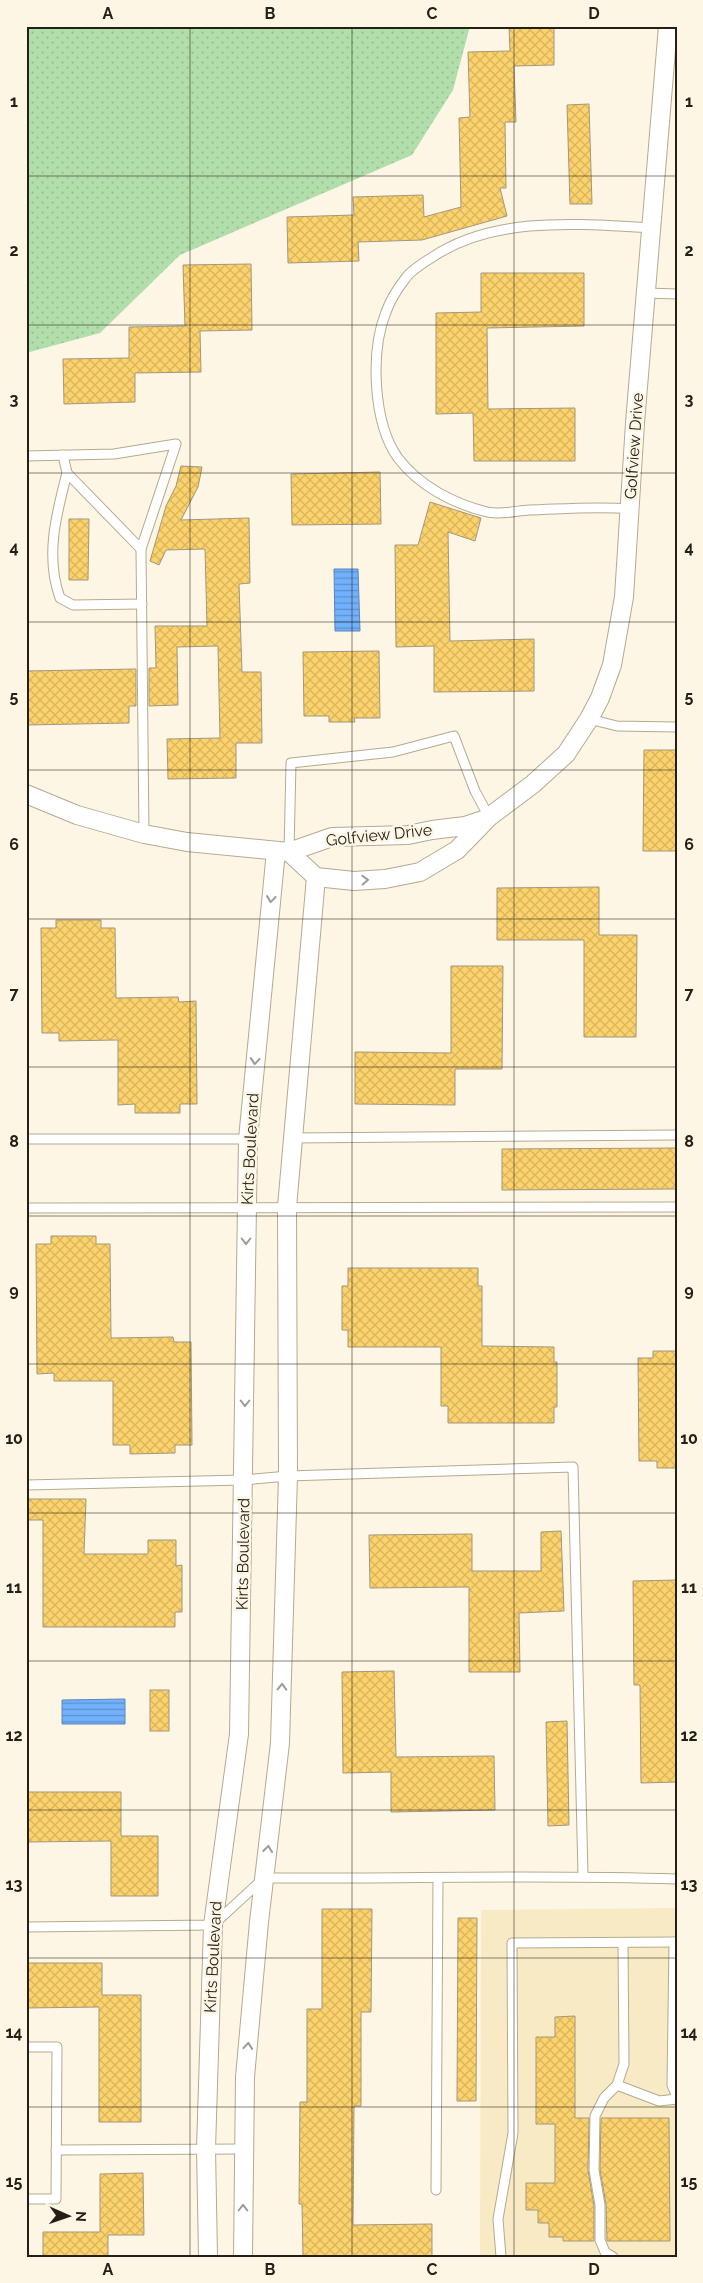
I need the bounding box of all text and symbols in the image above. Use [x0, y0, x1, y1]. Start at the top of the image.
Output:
text: A [103, 4, 114, 23]
text: B [265, 4, 276, 23]
text: C [427, 4, 438, 23]
text: D [588, 4, 600, 23]
text: 1 [10, 92, 18, 111]
text: 1 [685, 92, 693, 111]
text: 2 [9, 241, 19, 260]
text: 2 [684, 241, 694, 260]
text: 3 [10, 390, 19, 409]
text: 3 [685, 390, 694, 409]
street label: Golfview Drive [621, 392, 647, 500]
text: 4 [9, 538, 19, 557]
text: 4 [684, 538, 694, 557]
text: 5 [10, 687, 19, 706]
text: 5 [685, 687, 694, 706]
street label: Golfview Drive [325, 820, 433, 850]
text: 6 [9, 835, 19, 854]
text: 6 [684, 835, 694, 854]
one-way arrow [362, 875, 369, 885]
one-way arrow [266, 896, 277, 904]
text: 7 [10, 984, 19, 1003]
text: 7 [685, 984, 694, 1003]
one-way arrow [250, 1057, 261, 1065]
street label: Kirts Boulevard [238, 1092, 262, 1205]
text: 8 [9, 1132, 19, 1151]
text: 8 [684, 1132, 694, 1151]
one-way arrow [241, 1237, 251, 1245]
text: 9 [9, 1281, 19, 1300]
text: 9 [684, 1281, 694, 1300]
one-way arrow [240, 1400, 250, 1407]
text: 10 [5, 1429, 23, 1448]
text: 10 [680, 1429, 698, 1448]
street label: Kirts Boulevard [233, 1498, 253, 1610]
text: 11 [6, 1578, 22, 1597]
text: 11 [681, 1578, 697, 1597]
one-way arrow [277, 1683, 287, 1691]
text: 12 [6, 1726, 22, 1745]
text: 12 [681, 1726, 697, 1745]
one-way arrow [262, 1845, 273, 1853]
text: 13 [6, 1875, 22, 1894]
text: 13 [681, 1875, 697, 1894]
street label: Kirts Boulevard [201, 1900, 225, 2013]
text: 14 [5, 2023, 23, 2042]
text: 14 [680, 2023, 698, 2042]
one-way arrow [242, 2041, 253, 2049]
text: 15 [6, 2172, 23, 2191]
text: 15 [681, 2172, 698, 2191]
north arrow [42, 2190, 92, 2240]
one-way arrow [238, 2204, 248, 2212]
text: N [73, 2211, 89, 2222]
text: A [103, 2260, 114, 2279]
text: B [265, 2260, 276, 2279]
text: C [427, 2260, 438, 2279]
text: D [588, 2260, 600, 2279]

